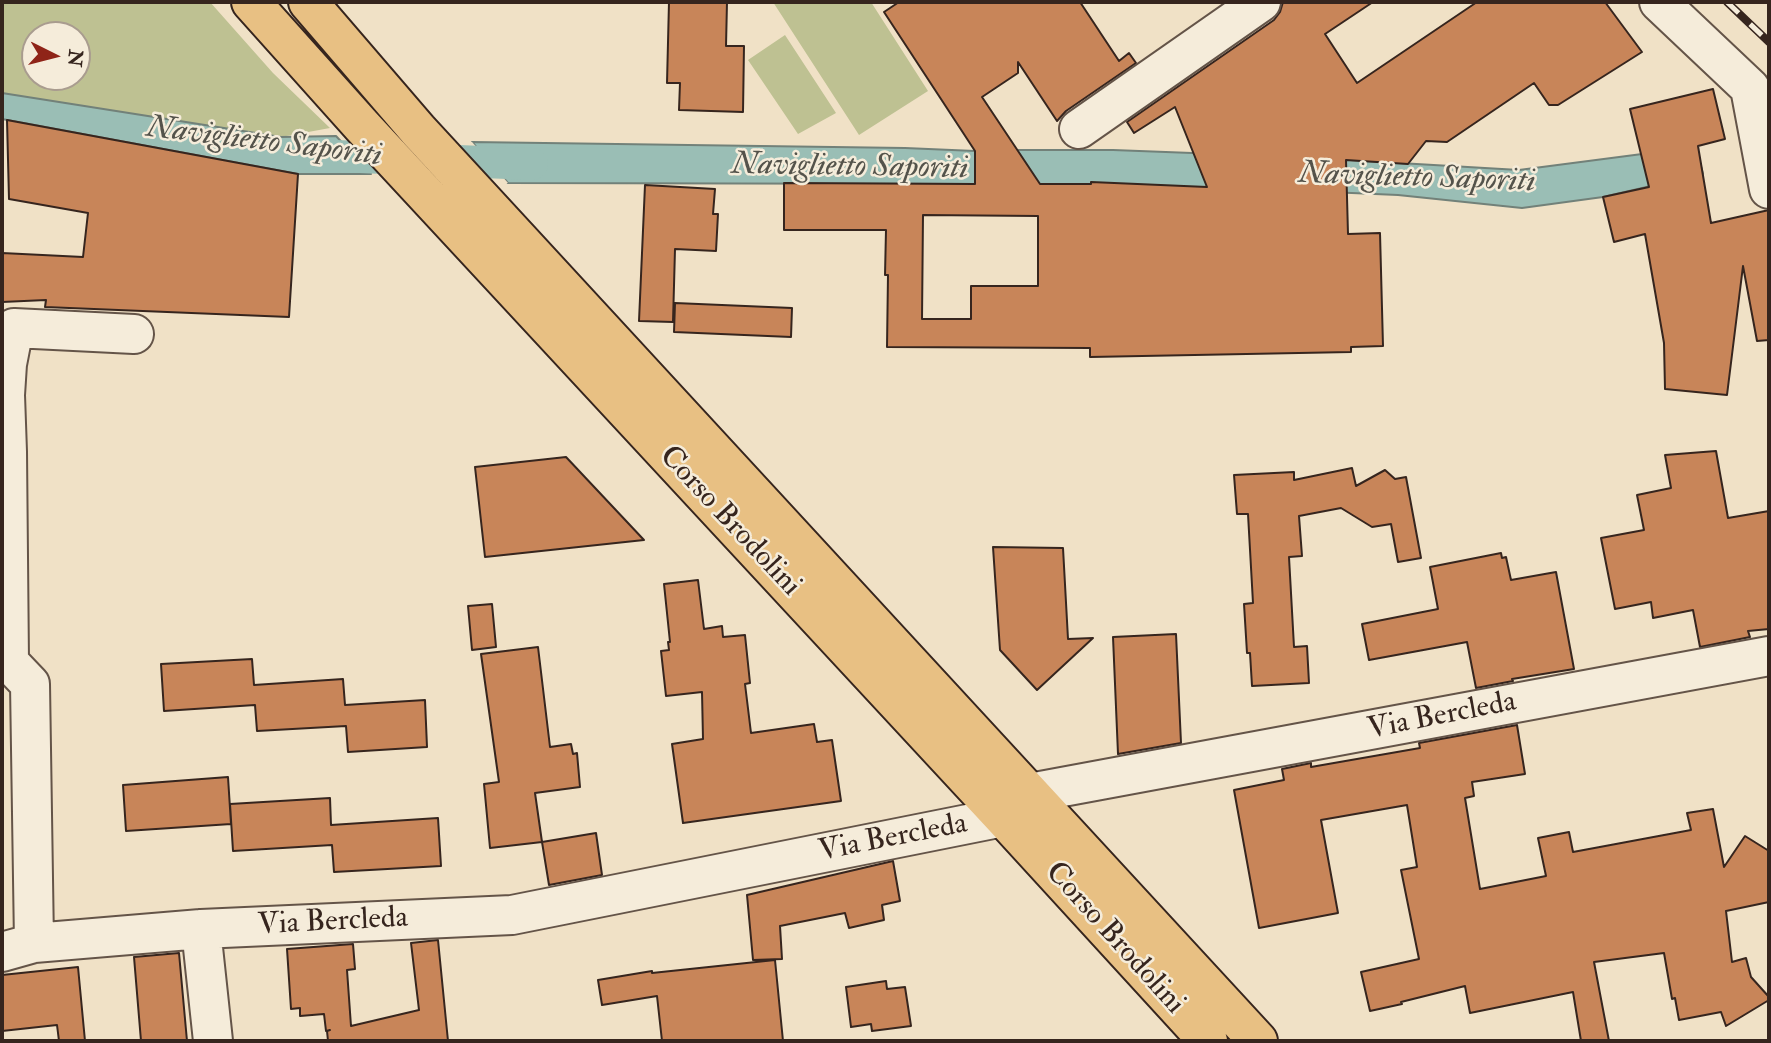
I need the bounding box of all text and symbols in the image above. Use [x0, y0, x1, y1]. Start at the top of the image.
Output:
north arrow [21, 21, 91, 91]
text: N [62, 48, 88, 68]
water label: Naviglietto Saporiti [144, 110, 384, 176]
water label: Naviglietto Saporiti [731, 147, 969, 189]
water label: Naviglietto Saporiti [1298, 156, 1536, 202]
street label: Corso Brodolini [650, 440, 808, 604]
street label: Via Bercleda [1365, 685, 1519, 749]
street label: Via Bercleda [816, 807, 970, 871]
street label: Corso Brodolini [1036, 856, 1192, 1022]
street label: Via Bercleda [257, 901, 409, 945]

